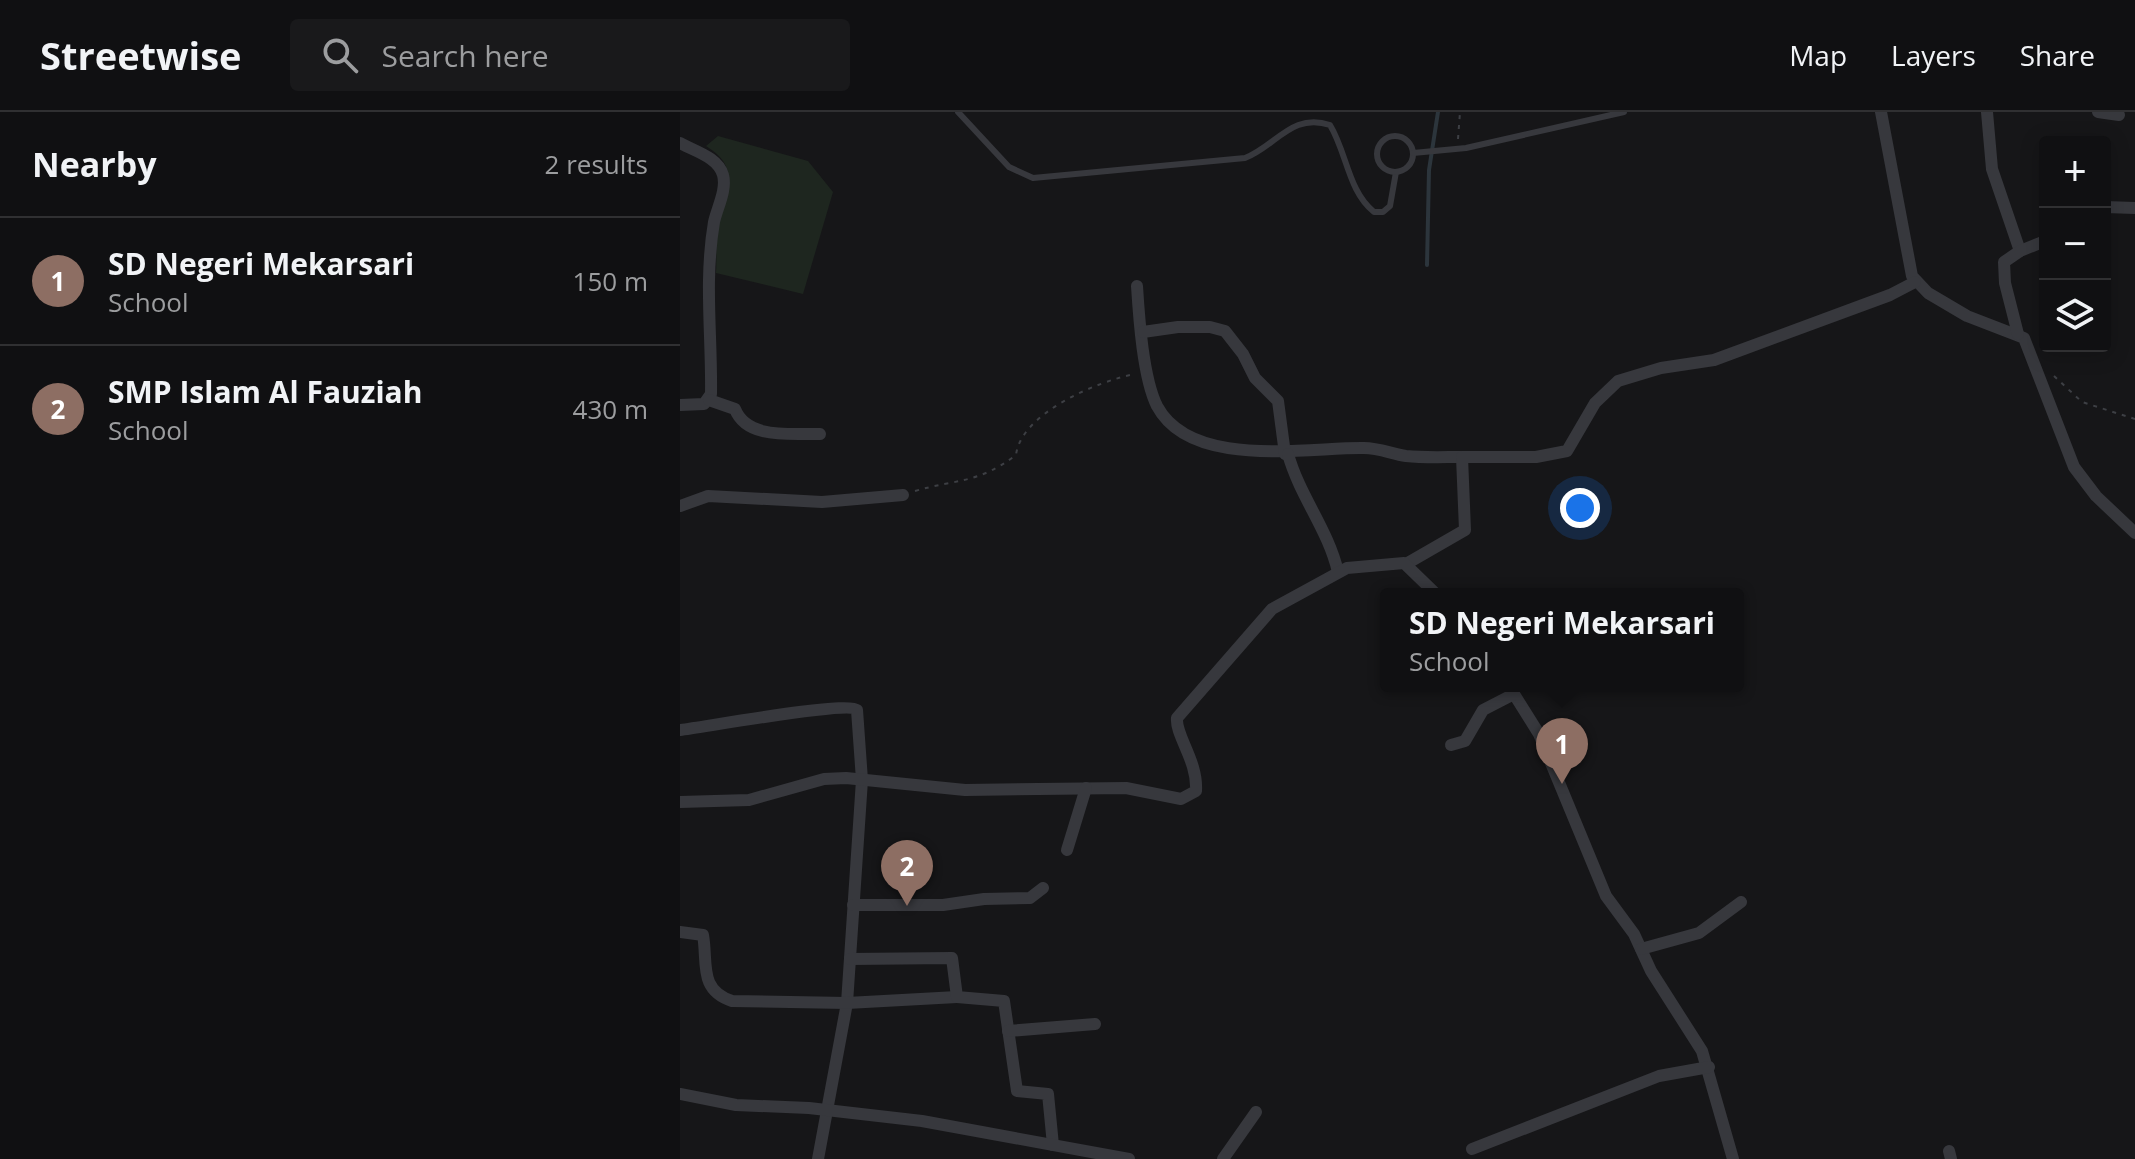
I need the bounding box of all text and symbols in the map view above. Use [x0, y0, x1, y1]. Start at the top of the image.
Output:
search box [290, 19, 850, 91]
text: Streetwise [40, 29, 242, 81]
icon: search [318, 33, 362, 77]
text: Search here [382, 35, 549, 76]
text: Map [1789, 36, 1847, 74]
text: Layers [1891, 36, 1976, 74]
text: Share [2020, 36, 2095, 74]
map controls [2039, 136, 2111, 352]
button: + [2039, 136, 2111, 208]
text: Nearby [32, 141, 157, 187]
text: 2 results [545, 146, 648, 182]
button: − [2039, 208, 2111, 280]
text: SD Negeri Mekarsari [108, 243, 414, 284]
text: 1 [51, 263, 65, 299]
text: 150 m [573, 263, 648, 299]
button: layers [2039, 280, 2111, 352]
text: School [108, 284, 189, 320]
text: SMP Islam Al Fauziah [108, 371, 422, 412]
text: 2 [51, 391, 65, 427]
text: 430 m [573, 391, 648, 427]
text: School [108, 412, 189, 448]
your location [1560, 488, 1600, 528]
popup [1380, 588, 1744, 692]
text: SD Negeri Mekarsari [1409, 602, 1715, 643]
text: School [1409, 643, 1489, 679]
pin: 1 [1536, 718, 1588, 784]
pin: 2 [881, 840, 933, 906]

